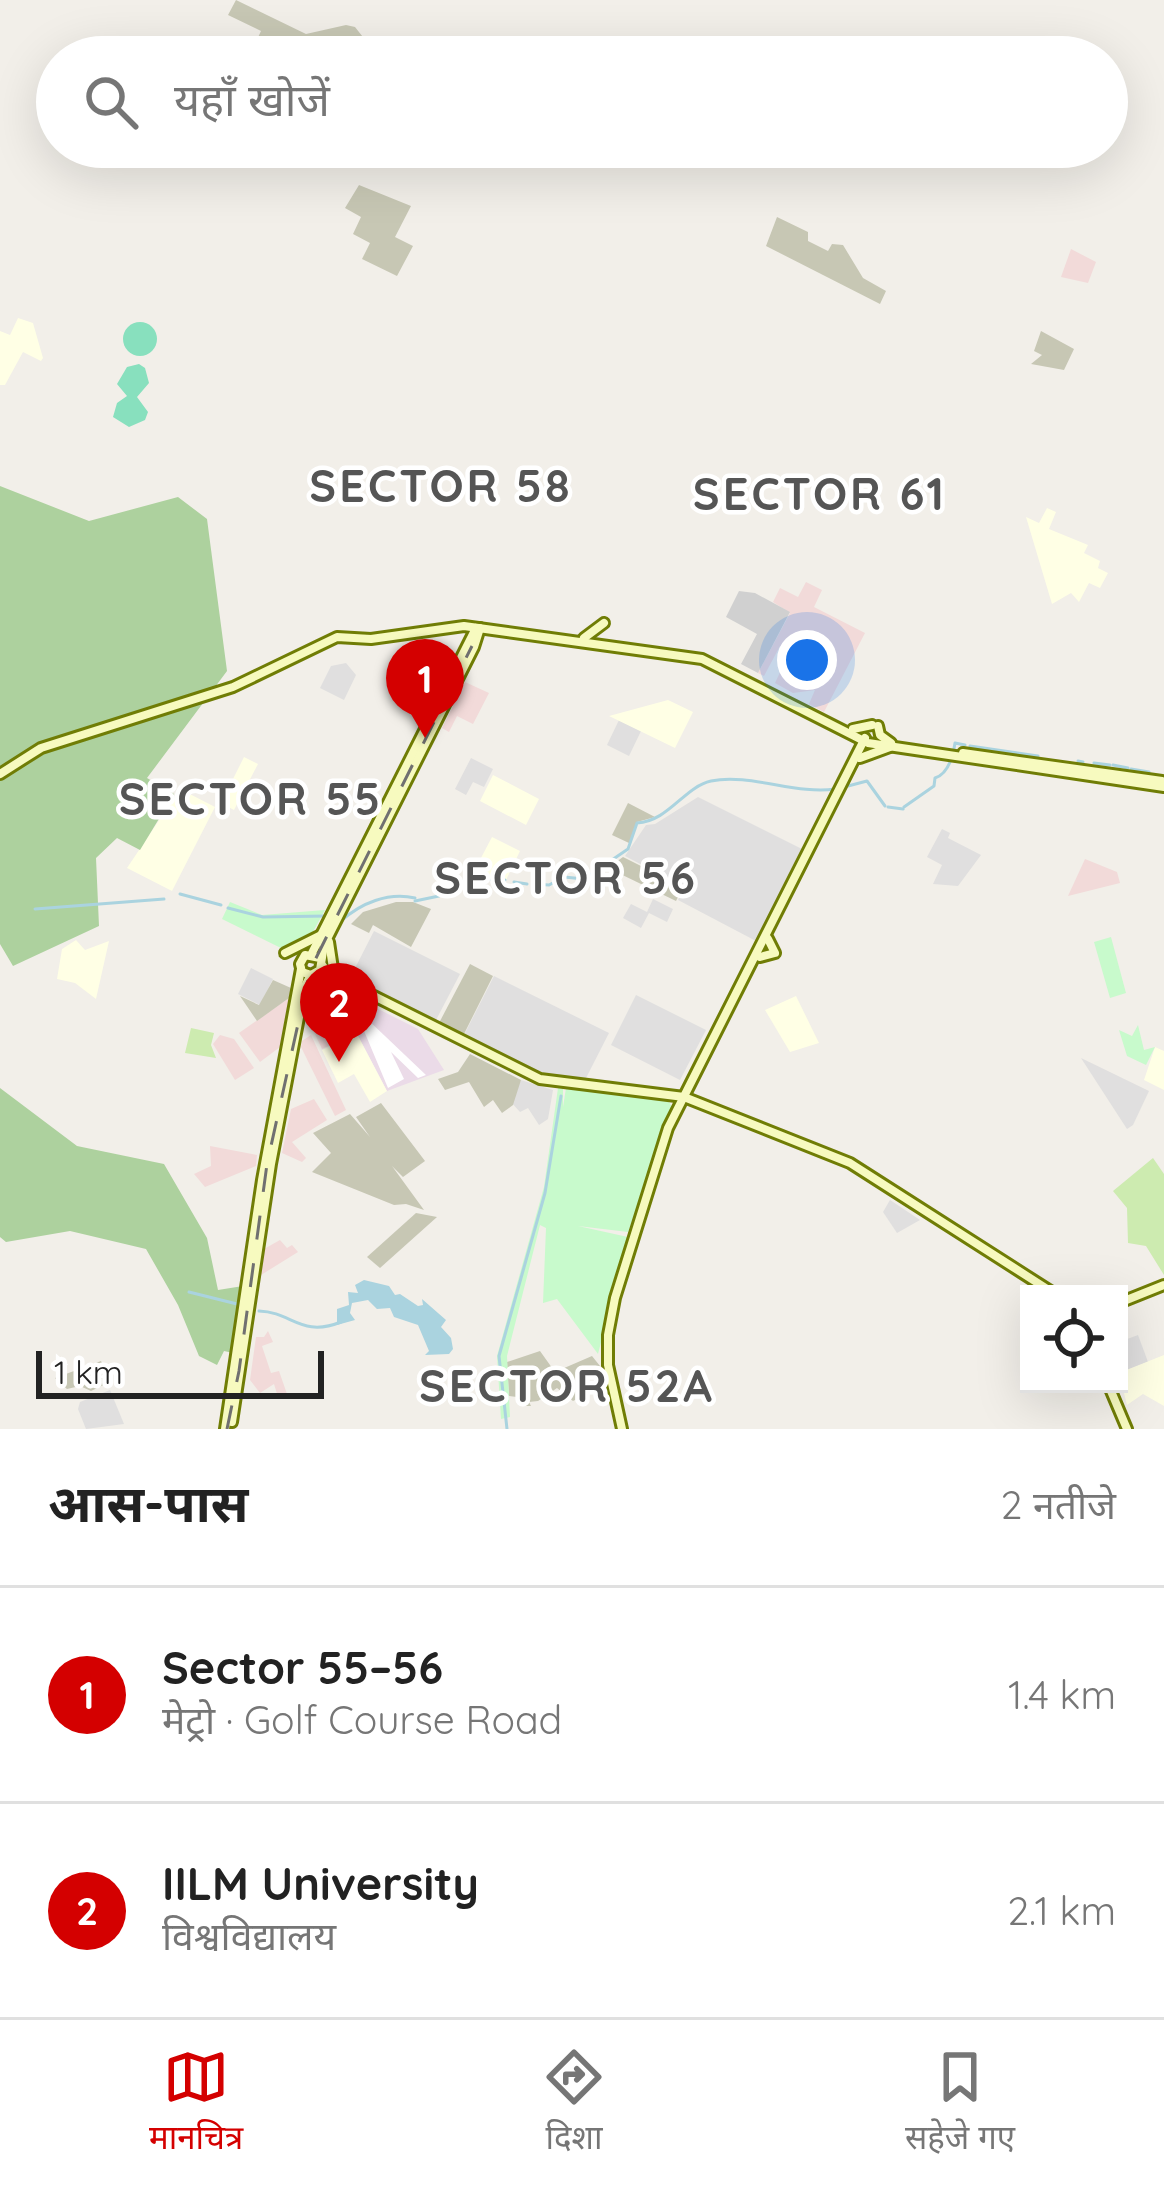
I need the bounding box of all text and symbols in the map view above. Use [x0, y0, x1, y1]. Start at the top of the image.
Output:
search box [36, 36, 1128, 168]
icon: search [78, 69, 144, 135]
text: यहाँ खोजें [174, 71, 330, 127]
district label: SECTOR 58 [309, 457, 573, 513]
district label: SECTOR 61 [693, 465, 947, 521]
your location [777, 630, 837, 690]
pin: 1 [386, 639, 464, 738]
district label: SECTOR 55 [119, 770, 383, 826]
district label: SECTOR 56 [434, 849, 698, 905]
pin: 2 [300, 963, 378, 1062]
map controls [1020, 1285, 1128, 1393]
button: locate [1020, 1285, 1128, 1393]
scale bar [36, 1345, 324, 1398]
text: 1 km [54, 1351, 123, 1392]
district label: SECTOR 52A [419, 1357, 715, 1413]
text: आस-पास [48, 1471, 248, 1535]
text: 2 नतीजे [1001, 1480, 1116, 1529]
text: Sector 55–56 [162, 1639, 443, 1695]
text: 1 [79, 1670, 95, 1719]
text: 1.4 km [1008, 1670, 1116, 1719]
text: मेट्रो · Golf Course Road [162, 1695, 562, 1744]
text: IILM University [162, 1855, 479, 1911]
text: 2 [76, 1886, 98, 1935]
text: 2.1 km [1007, 1886, 1116, 1935]
text: विश्वविद्यालय [162, 1911, 336, 1960]
tab: मानचित्र [149, 2044, 243, 2162]
tab: दिशा [541, 2044, 607, 2162]
tab: सहेजे गए [905, 2044, 1015, 2162]

